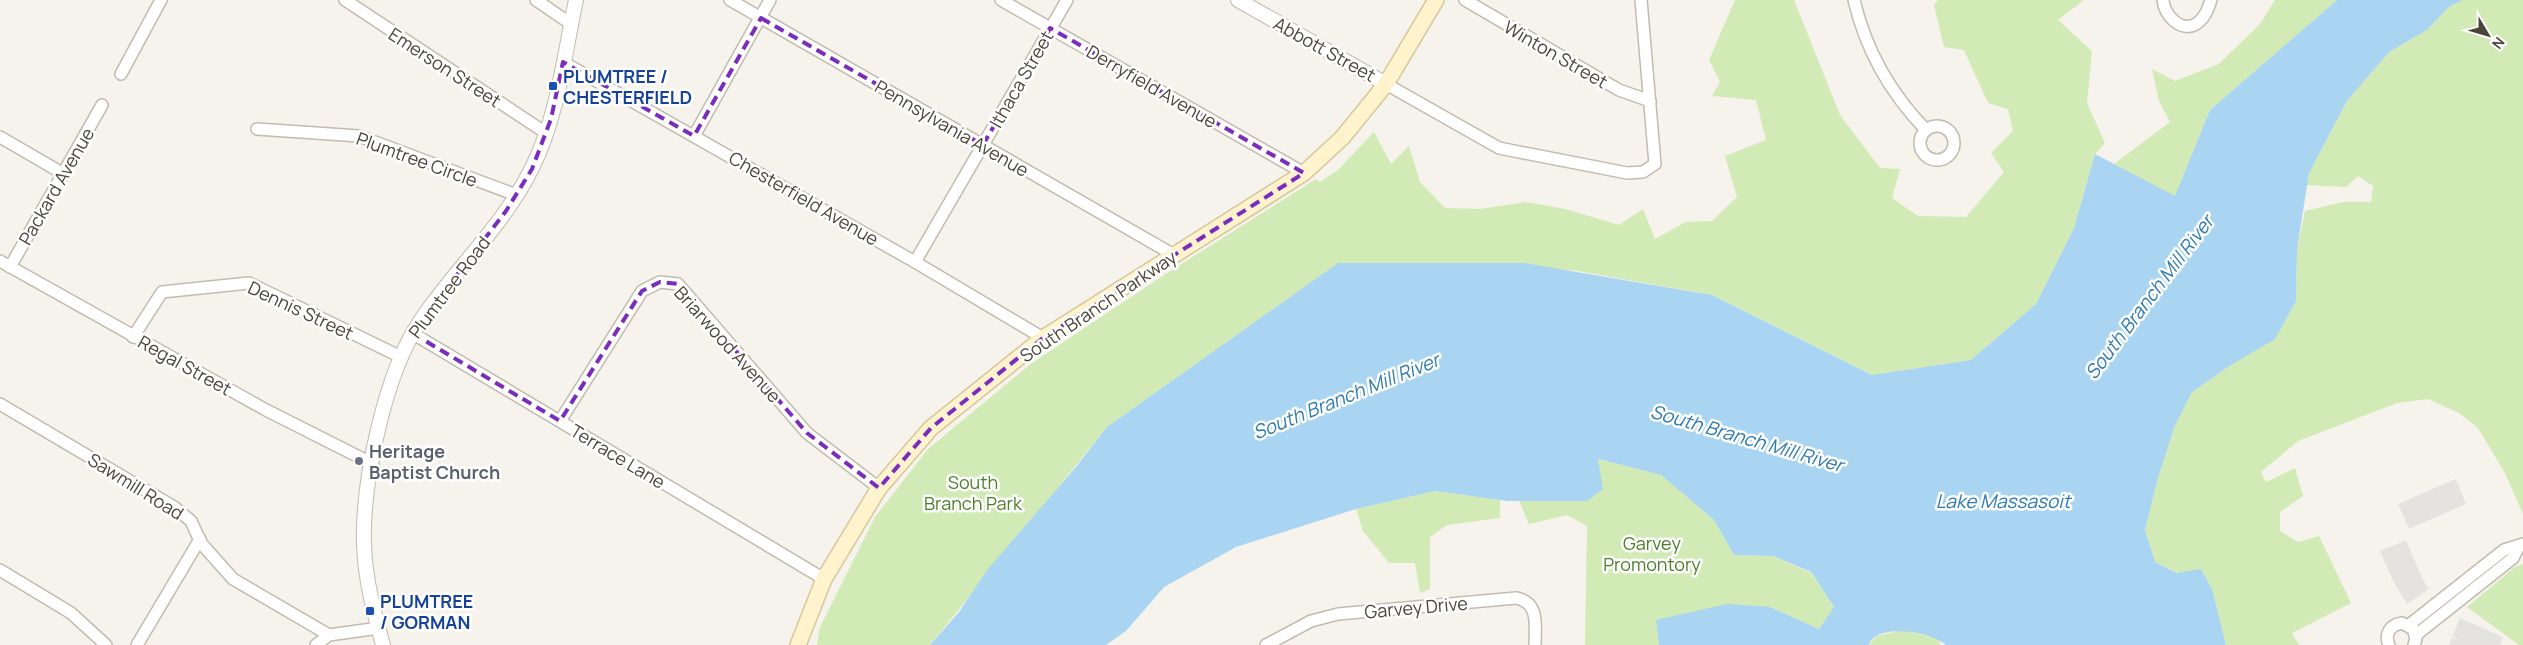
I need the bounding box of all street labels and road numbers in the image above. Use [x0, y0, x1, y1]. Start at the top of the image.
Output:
street label: Abbott Street [1270, 11, 1380, 87]
street label: Winton Street [1500, 15, 1612, 93]
street label: Emerson Street [384, 22, 506, 112]
street label: Ithaca Street [983, 26, 1059, 132]
street label: Derryfield Avenue [1083, 39, 1221, 133]
street label: Pennsylvania Avenue [871, 74, 1033, 182]
street label: Packard Avenue [13, 123, 99, 249]
street label: Plumtree Circle [353, 126, 481, 192]
street label: Chesterfield Avenue [725, 145, 883, 251]
street label: Plumtree Road [403, 231, 495, 343]
street label: South Branch Parkway [1015, 244, 1181, 367]
street label: Dennis Street [244, 275, 358, 345]
street label: Briarwood Avenue [669, 281, 787, 407]
street label: Regal Street [134, 329, 236, 401]
street label: Terrace Lane [566, 418, 670, 494]
street label: Sawmill Road [84, 447, 188, 525]
street label: Garvey Drive [1363, 591, 1469, 623]

